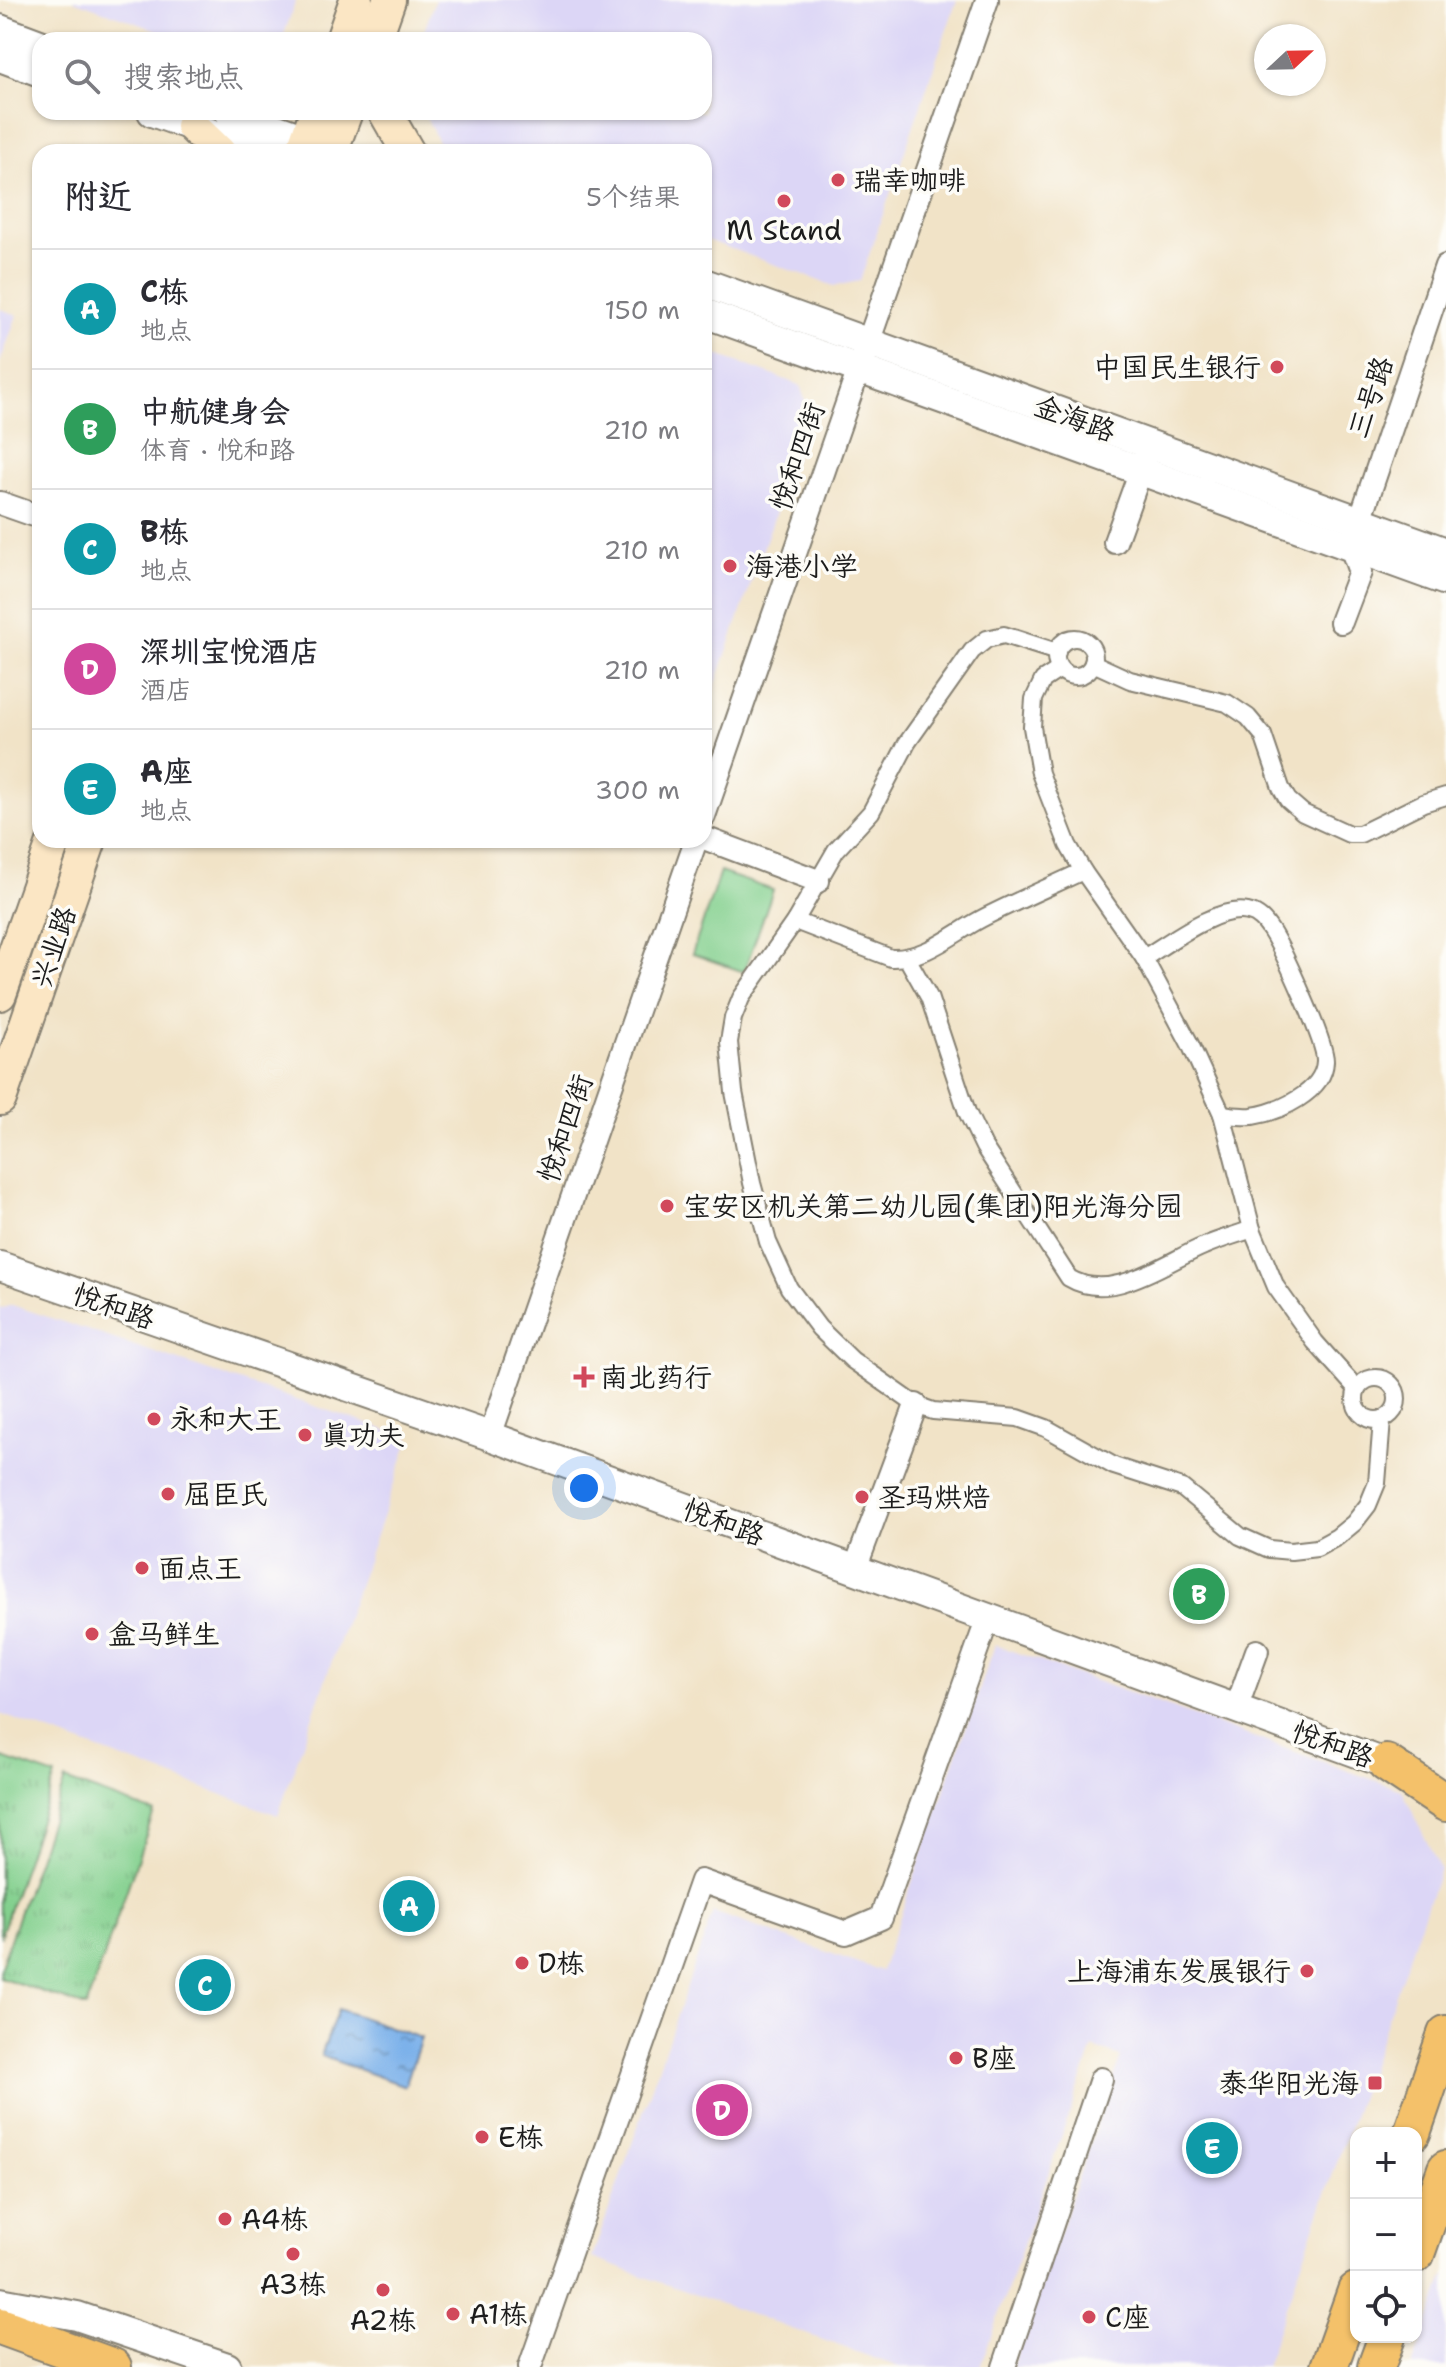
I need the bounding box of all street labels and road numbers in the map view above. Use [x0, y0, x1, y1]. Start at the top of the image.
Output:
street label: 三号路 [1338, 351, 1402, 443]
street label: 金海路 [1029, 386, 1121, 450]
street label: 悦和四街 [761, 397, 833, 515]
street label: 兴业路 [21, 901, 85, 993]
street label: 悦和四街 [529, 1069, 601, 1187]
street label: 悦和路 [68, 1274, 160, 1338]
street label: 悦和路 [678, 1490, 770, 1554]
street label: 悦和路 [1287, 1712, 1379, 1776]

